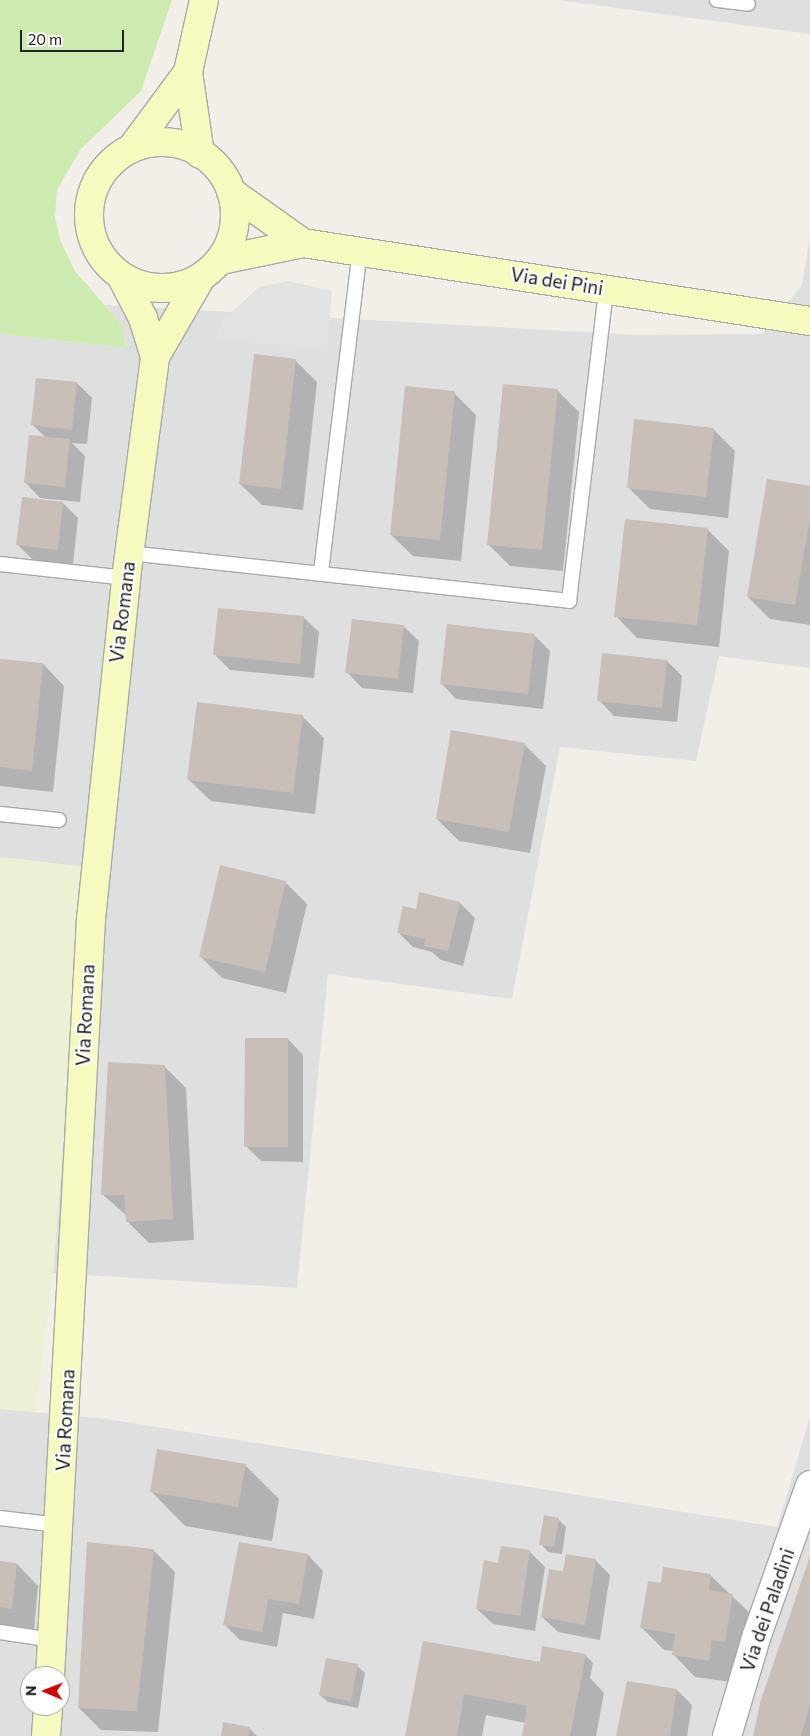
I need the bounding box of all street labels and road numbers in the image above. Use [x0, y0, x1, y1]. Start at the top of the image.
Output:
street label: Via dei Pini [509, 262, 605, 300]
street label: Via Romana [104, 560, 140, 664]
street label: Via Romana [71, 963, 99, 1067]
street label: Via Romana [51, 1368, 79, 1472]
street label: Via dei Paladini [735, 1545, 799, 1675]

